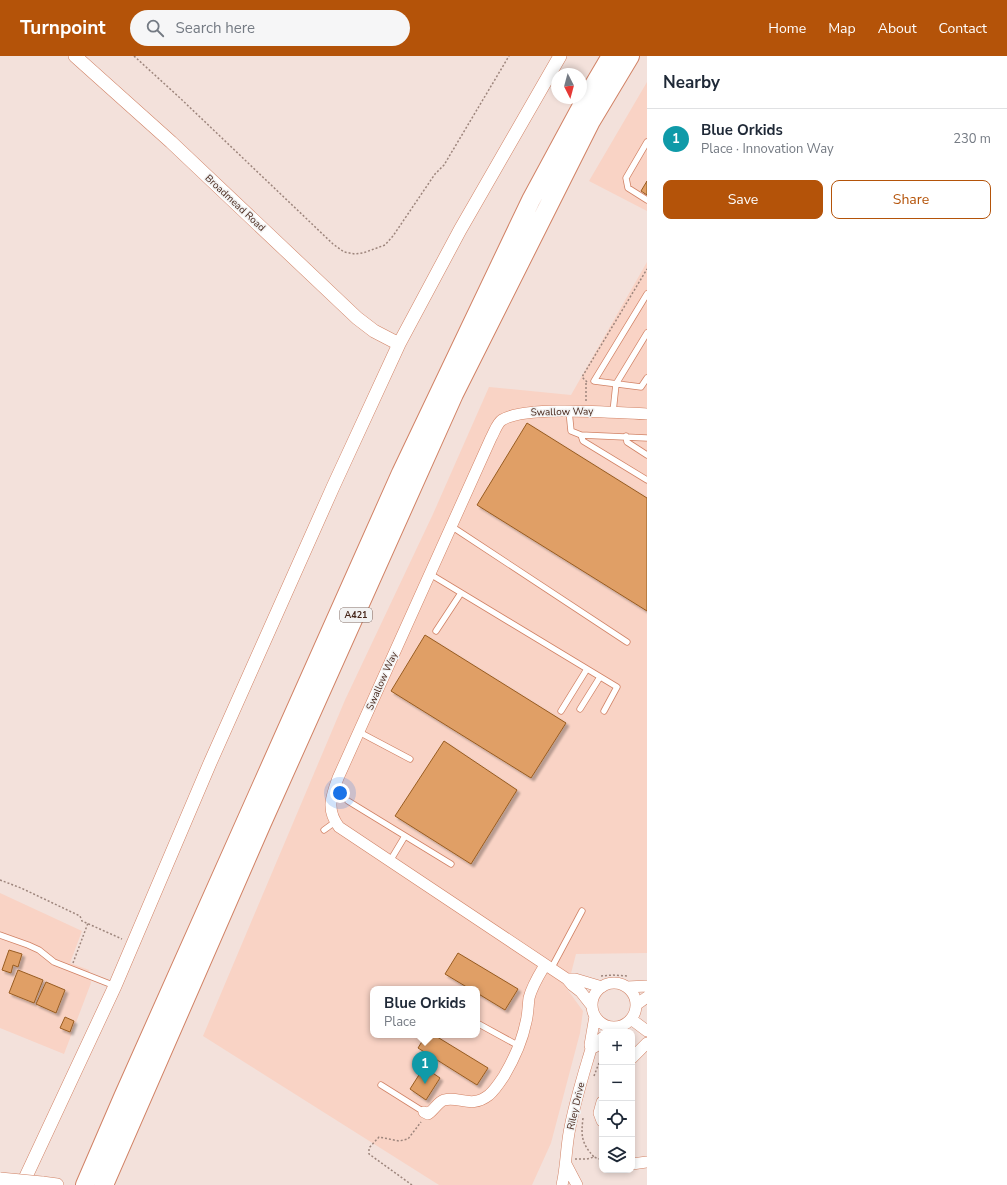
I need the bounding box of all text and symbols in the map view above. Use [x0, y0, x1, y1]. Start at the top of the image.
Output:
search box [130, 10, 410, 46]
text: Turnpoint [20, 15, 106, 41]
icon: search [144, 17, 166, 39]
text: Search here [176, 18, 255, 38]
text: Home [768, 19, 806, 38]
text: Map [828, 19, 856, 38]
text: About [878, 19, 917, 38]
text: Contact [939, 19, 987, 38]
north arrow [551, 68, 587, 104]
text: Nearby [663, 71, 720, 94]
text: Blue Orkids [701, 120, 783, 140]
text: 1 [672, 130, 680, 148]
text: 230 m [953, 130, 991, 148]
text: Place · Innovation Way [701, 140, 834, 158]
street label: Broadmead Road [202, 171, 268, 235]
button: Save [663, 180, 823, 219]
button: Share [831, 180, 991, 219]
street label: Swallow Way [530, 404, 594, 420]
road number: A421 [340, 608, 372, 622]
street label: Swallow Way [363, 649, 402, 713]
your location [330, 783, 350, 803]
popup [370, 986, 480, 1038]
text: Blue Orkids [384, 993, 466, 1013]
text: Place [384, 1013, 416, 1031]
map controls [599, 1029, 635, 1173]
button: + [599, 1029, 635, 1065]
pin: 1 [412, 1051, 438, 1084]
button: − [599, 1065, 635, 1101]
street label: Riley Drive [564, 1081, 588, 1131]
button: locate [599, 1101, 635, 1137]
button: layers [599, 1137, 635, 1173]

